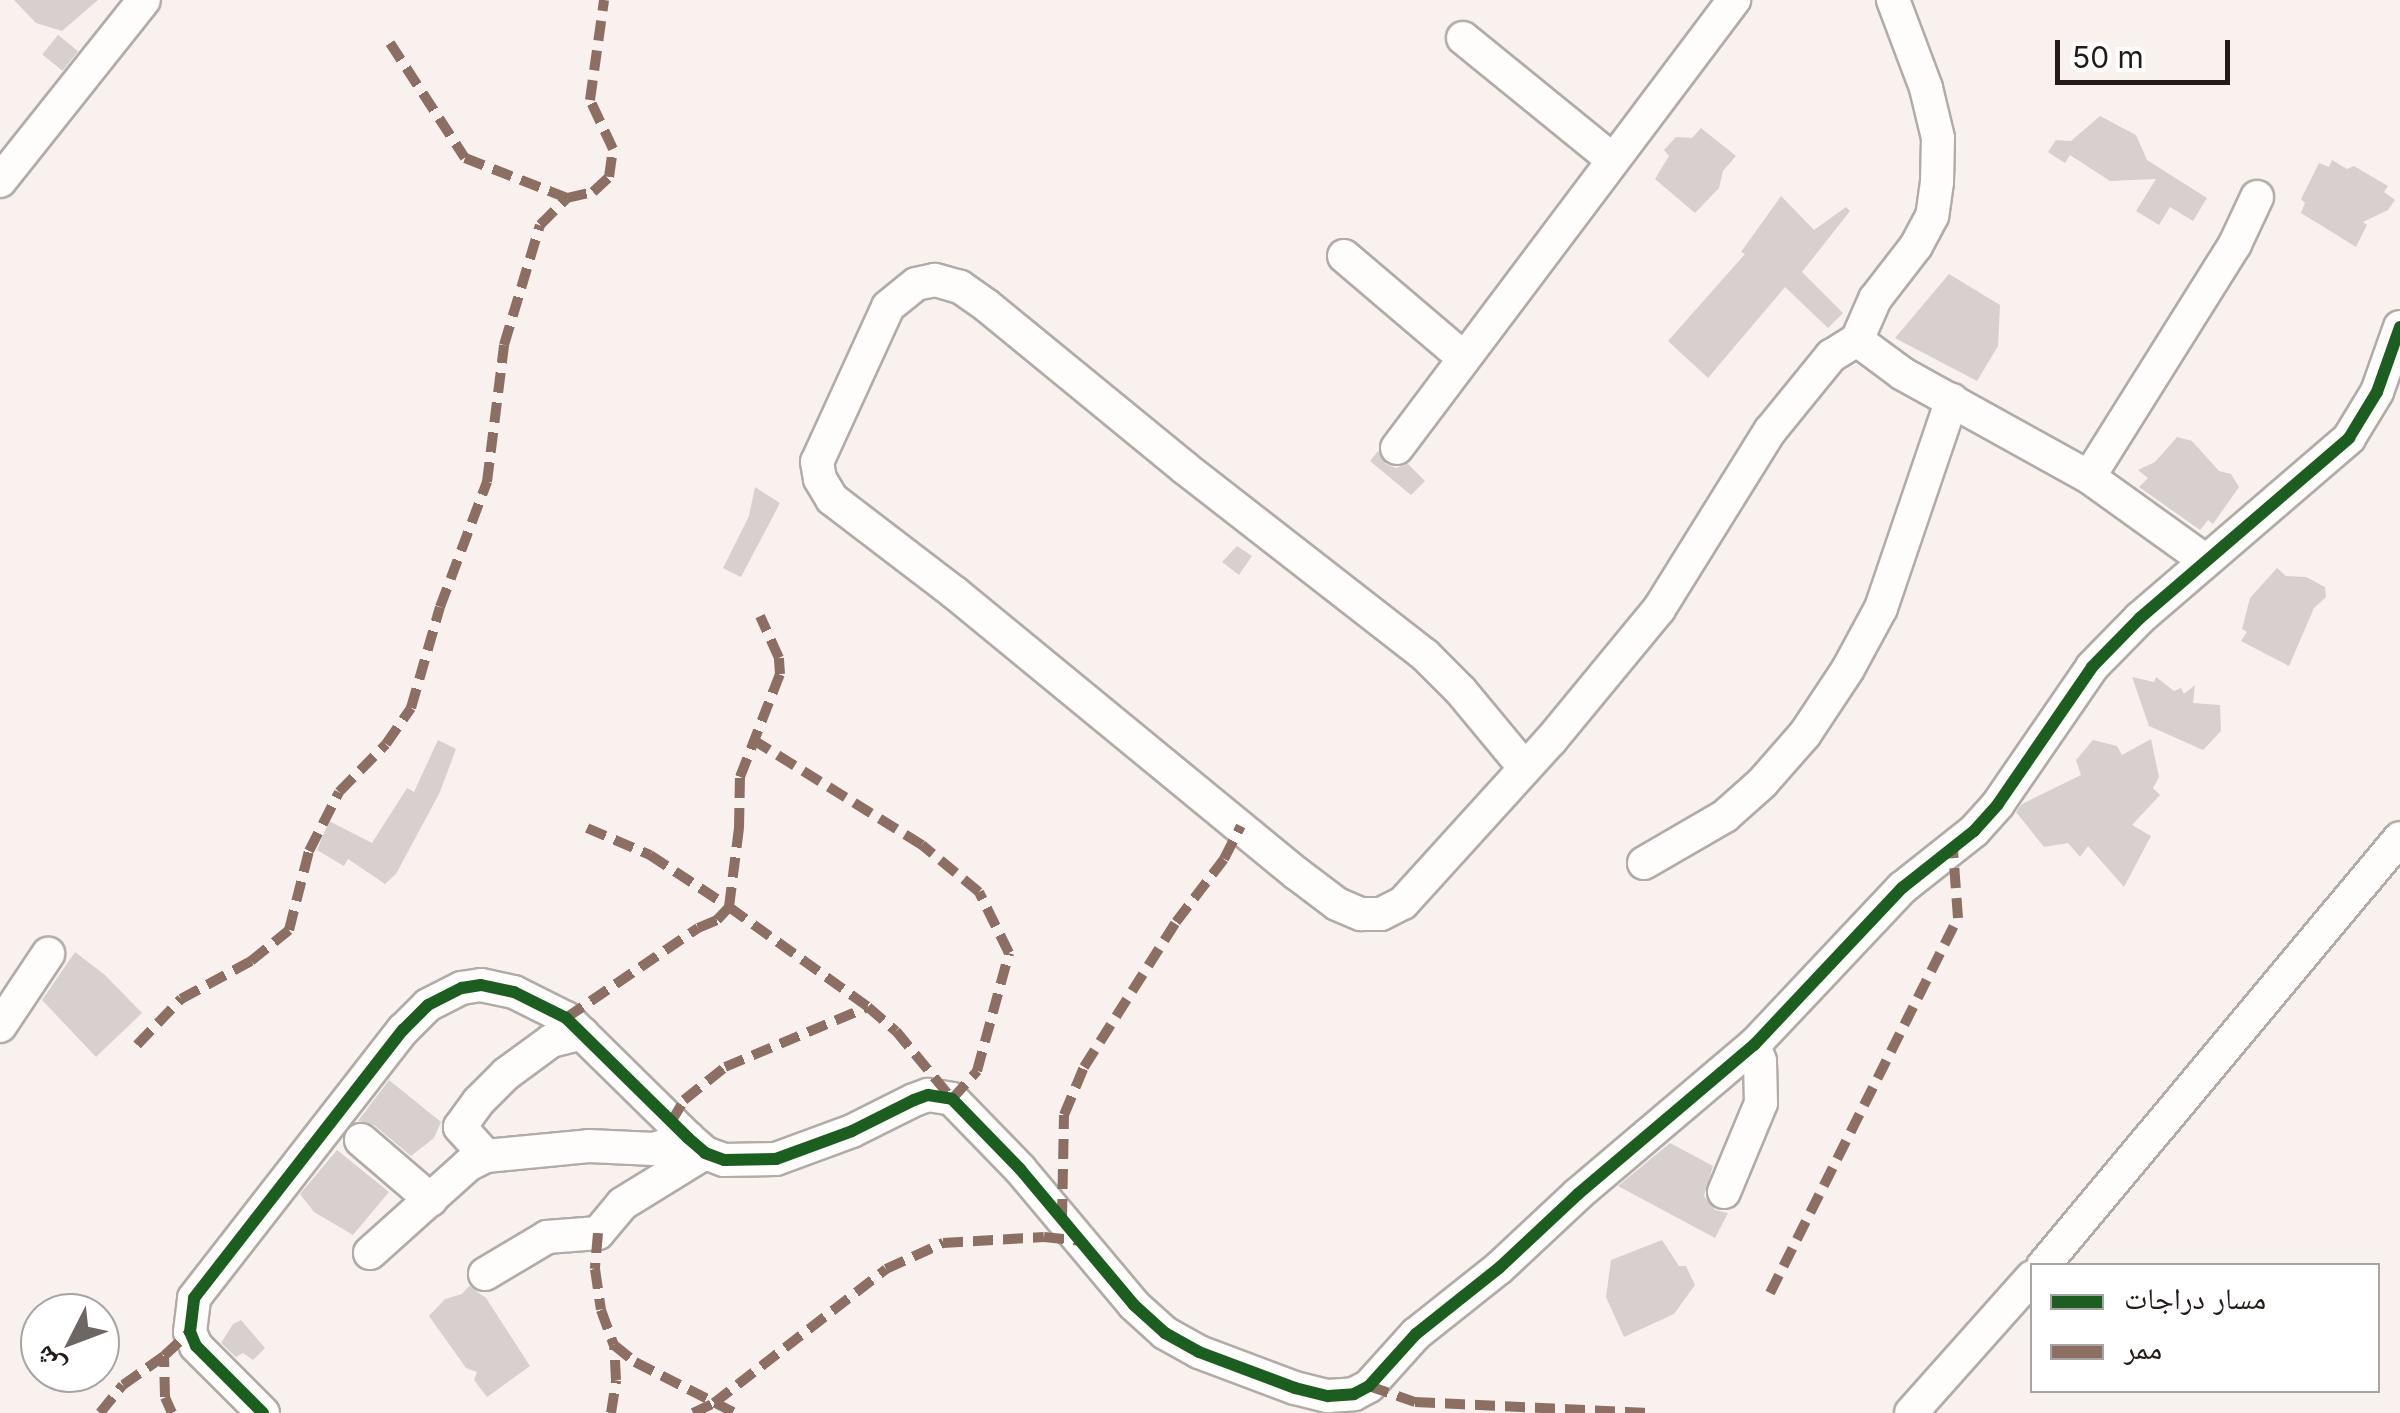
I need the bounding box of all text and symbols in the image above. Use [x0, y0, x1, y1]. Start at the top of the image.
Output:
scale bar [2060, 20, 2235, 82]
text: 50 m [2072, 39, 2144, 75]
legend [2030, 1263, 2380, 1393]
text: مسار دراجات [2124, 1280, 2266, 1316]
north arrow [20, 1293, 120, 1393]
text: ممر [2124, 1330, 2162, 1366]
text: ش [27, 1339, 72, 1384]

